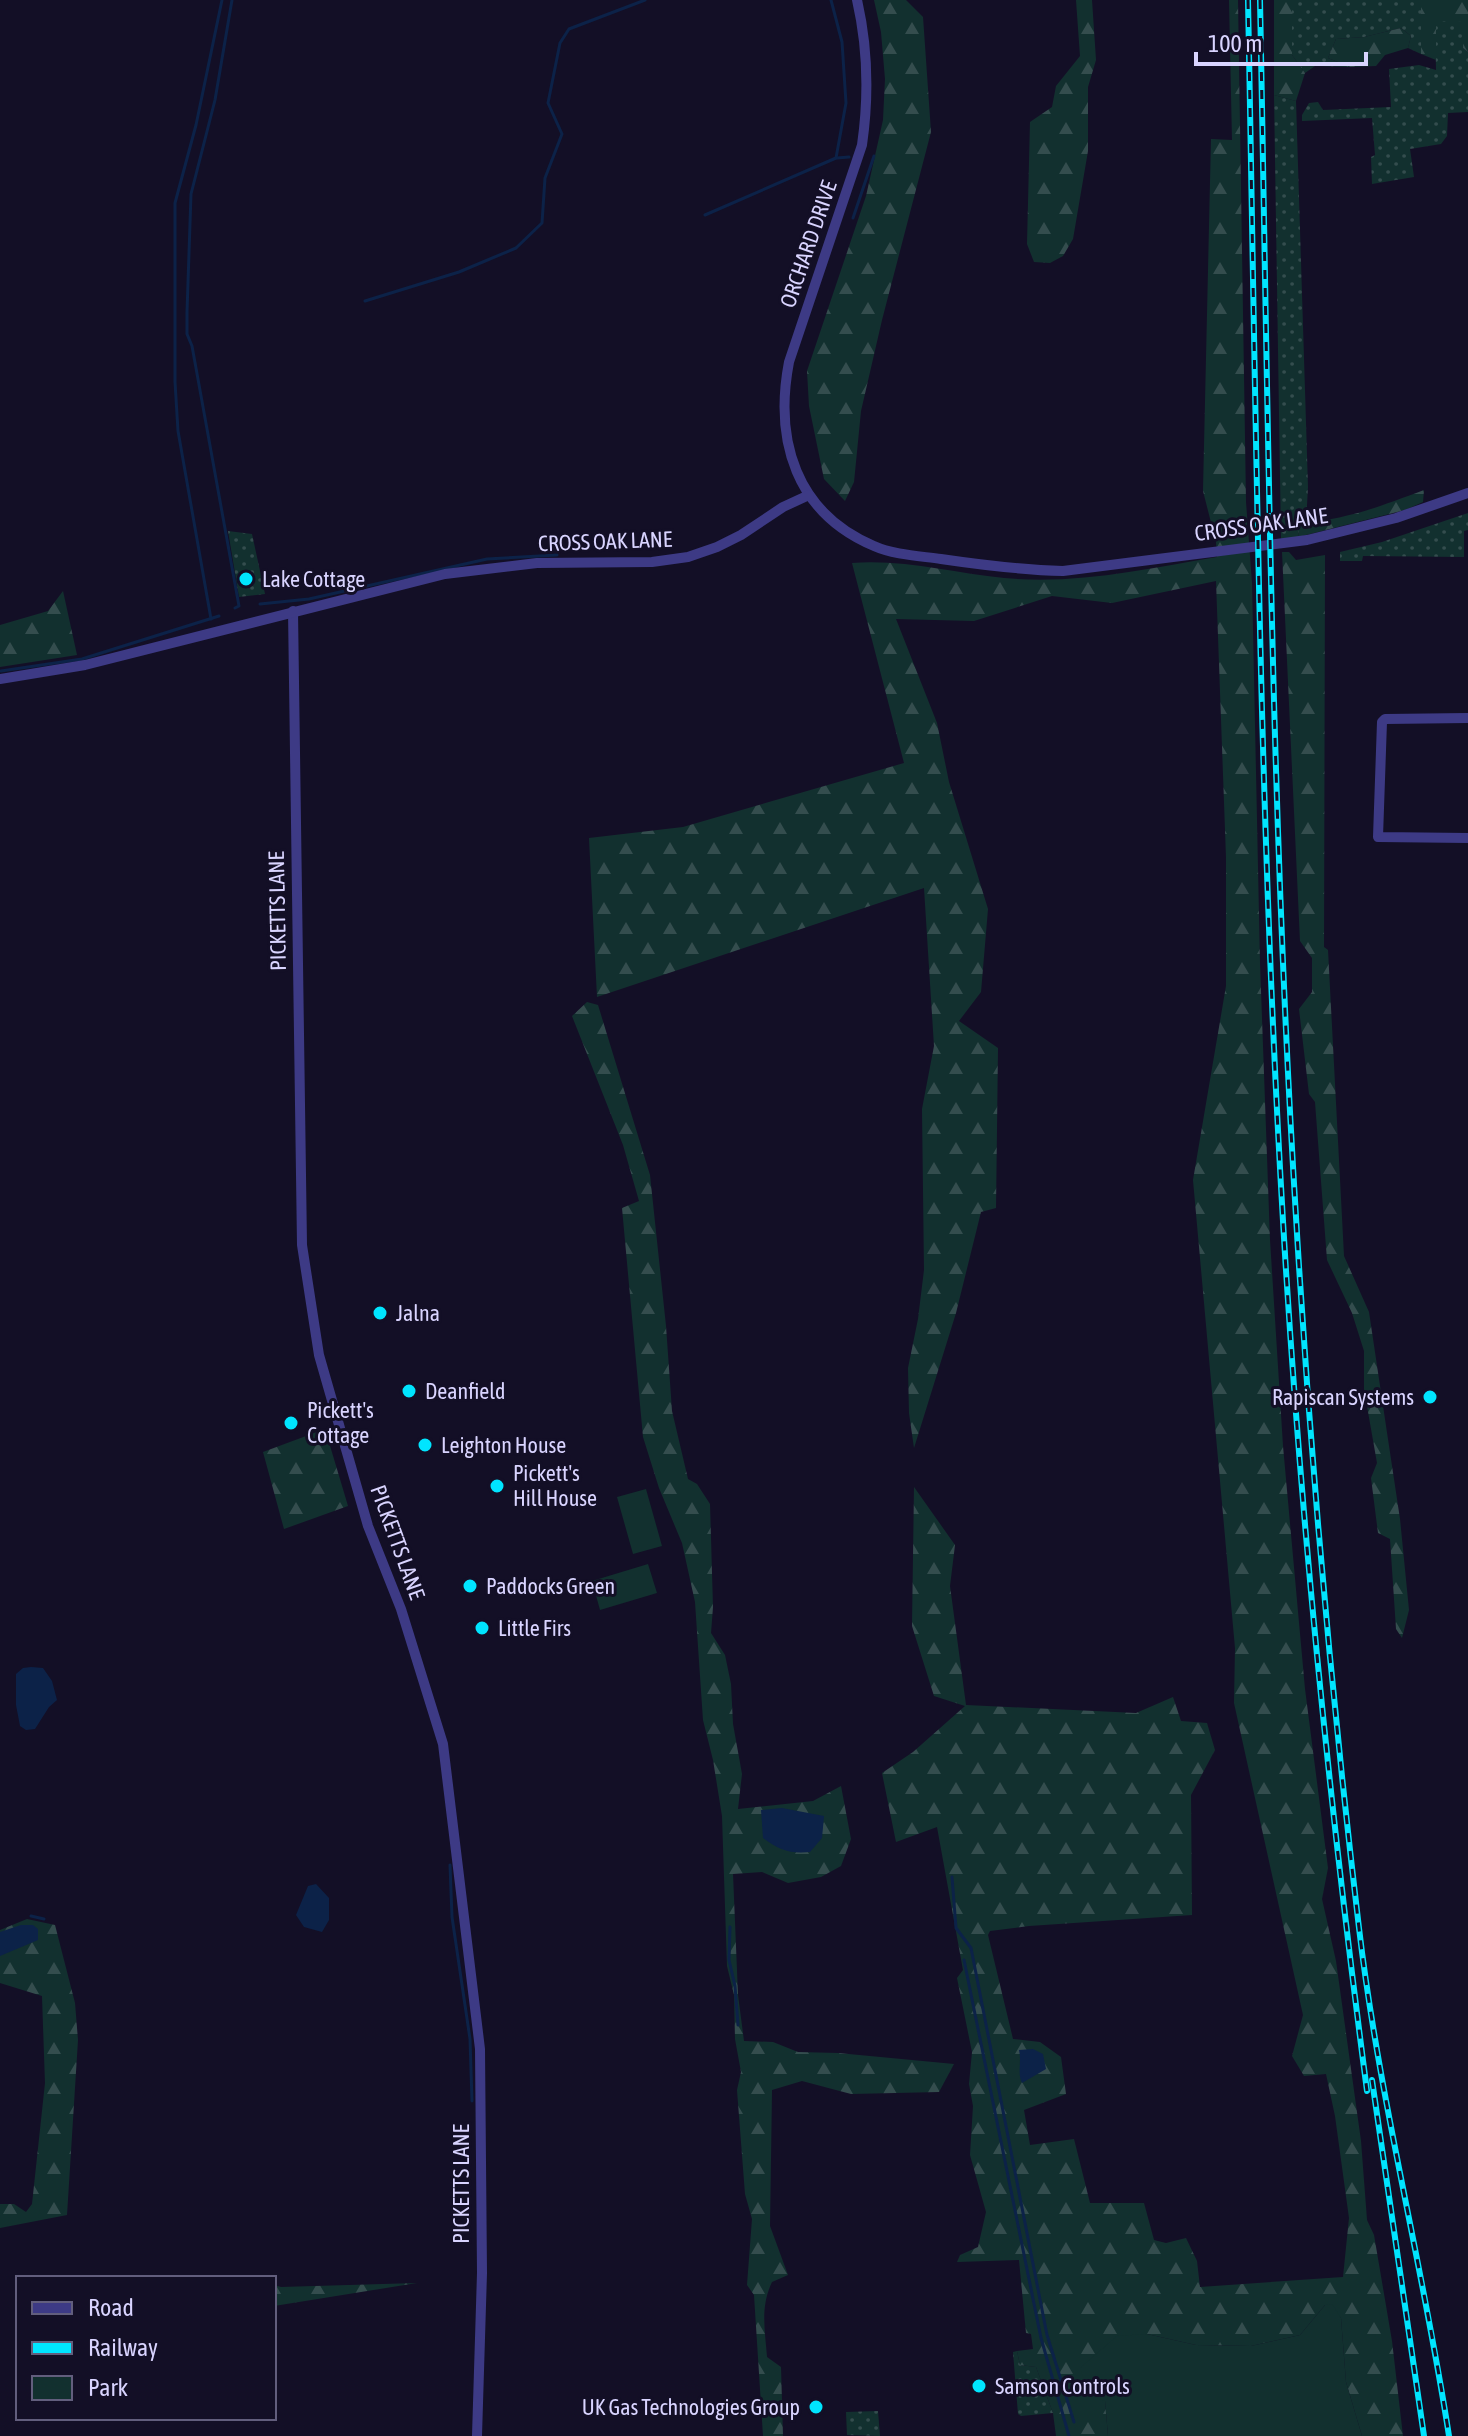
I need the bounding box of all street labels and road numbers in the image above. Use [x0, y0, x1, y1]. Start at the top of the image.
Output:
street label: ORCHARD DRIVE [774, 177, 842, 311]
street label: CROSS OAK LANE [1193, 502, 1330, 546]
street label: CROSS OAK LANE [538, 526, 673, 556]
street label: PICKETTS LANE [263, 850, 291, 971]
street label: PICKETTS LANE [365, 1481, 431, 1603]
street label: PICKETTS LANE [448, 2124, 474, 2244]

